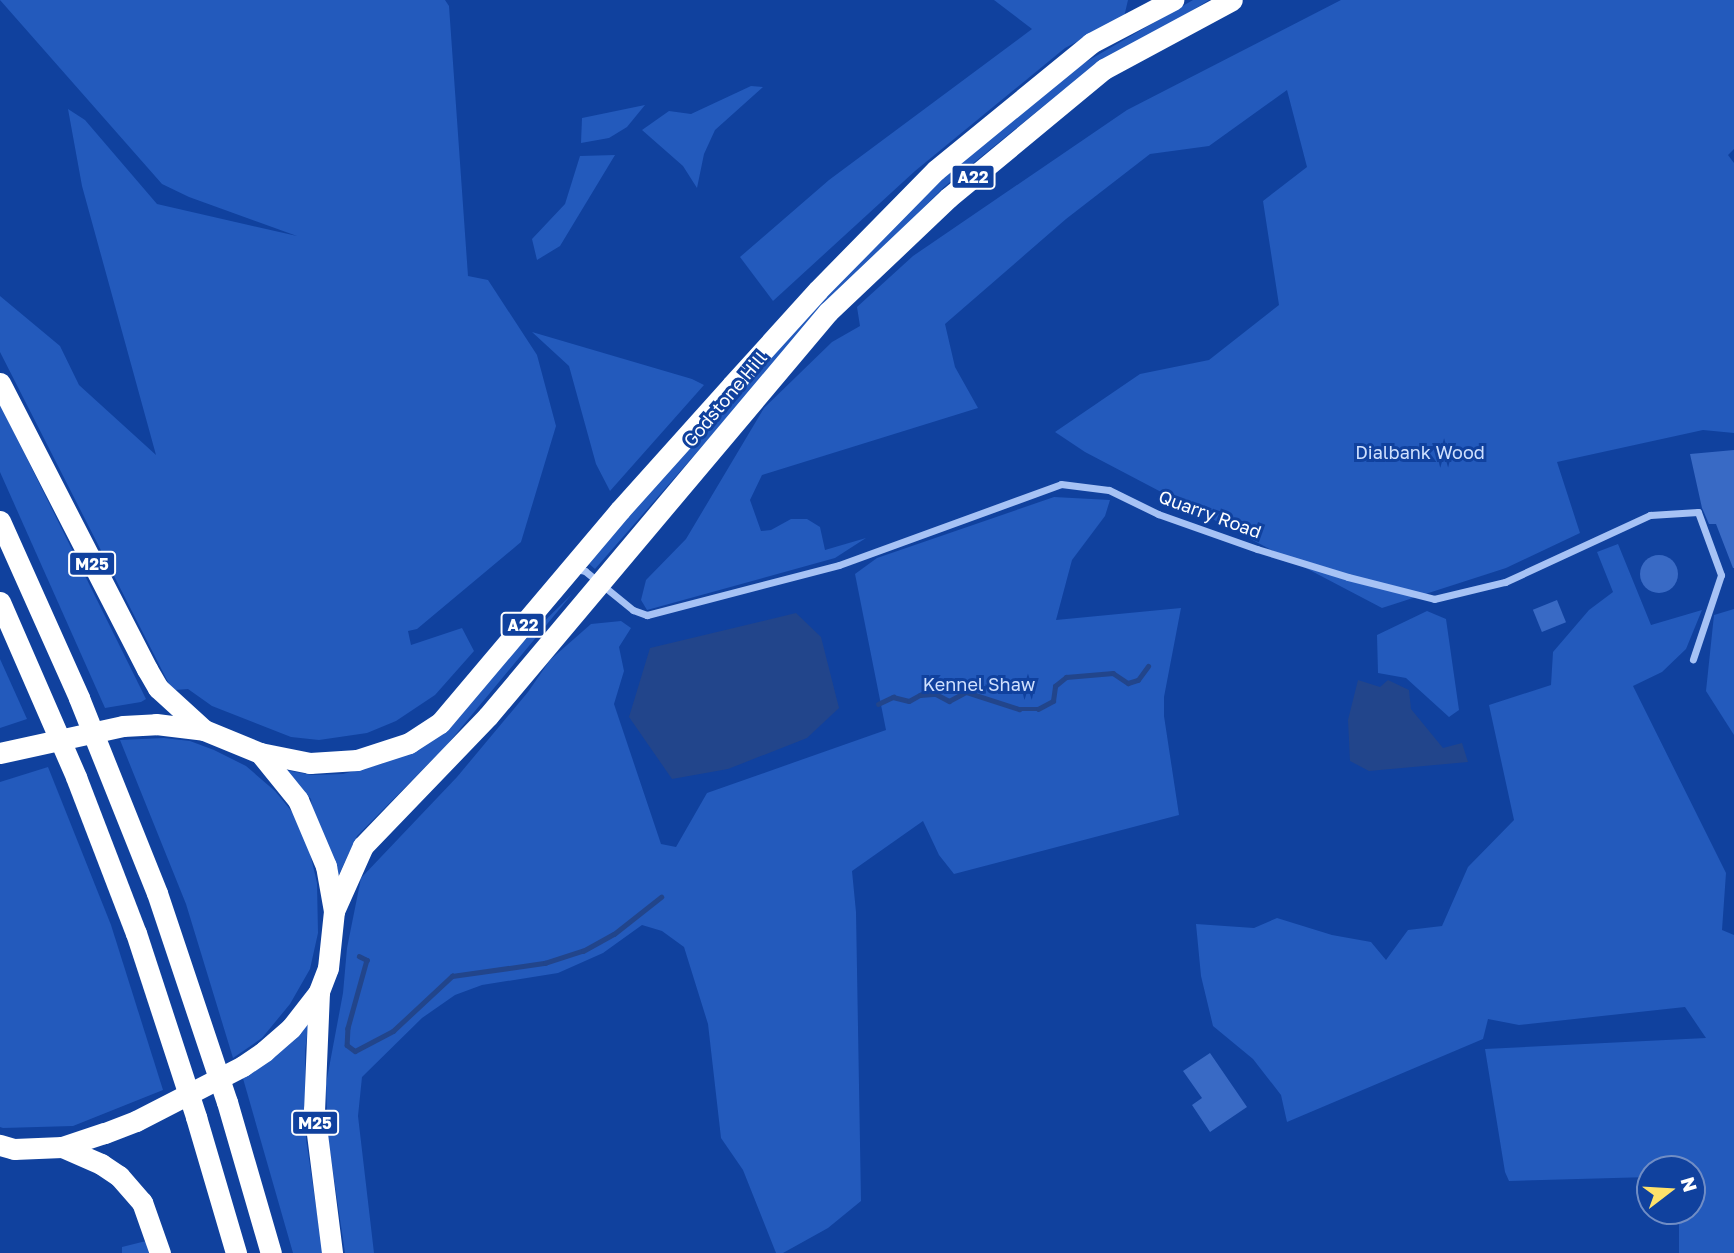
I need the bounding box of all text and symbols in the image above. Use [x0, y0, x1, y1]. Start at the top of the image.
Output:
road number: A22 [950, 164, 996, 190]
street label: Godstone Hill [679, 347, 771, 451]
park label: Dialbank Wood [1355, 441, 1485, 463]
street label: Quarry Road [1156, 485, 1264, 543]
road number: M25 [68, 552, 116, 576]
road number: A22 [500, 612, 546, 638]
park label: Kennel Shaw [923, 673, 1035, 695]
road number: M25 [290, 1110, 340, 1135]
north arrow [1636, 1155, 1706, 1225]
text: N [1677, 1174, 1703, 1195]

